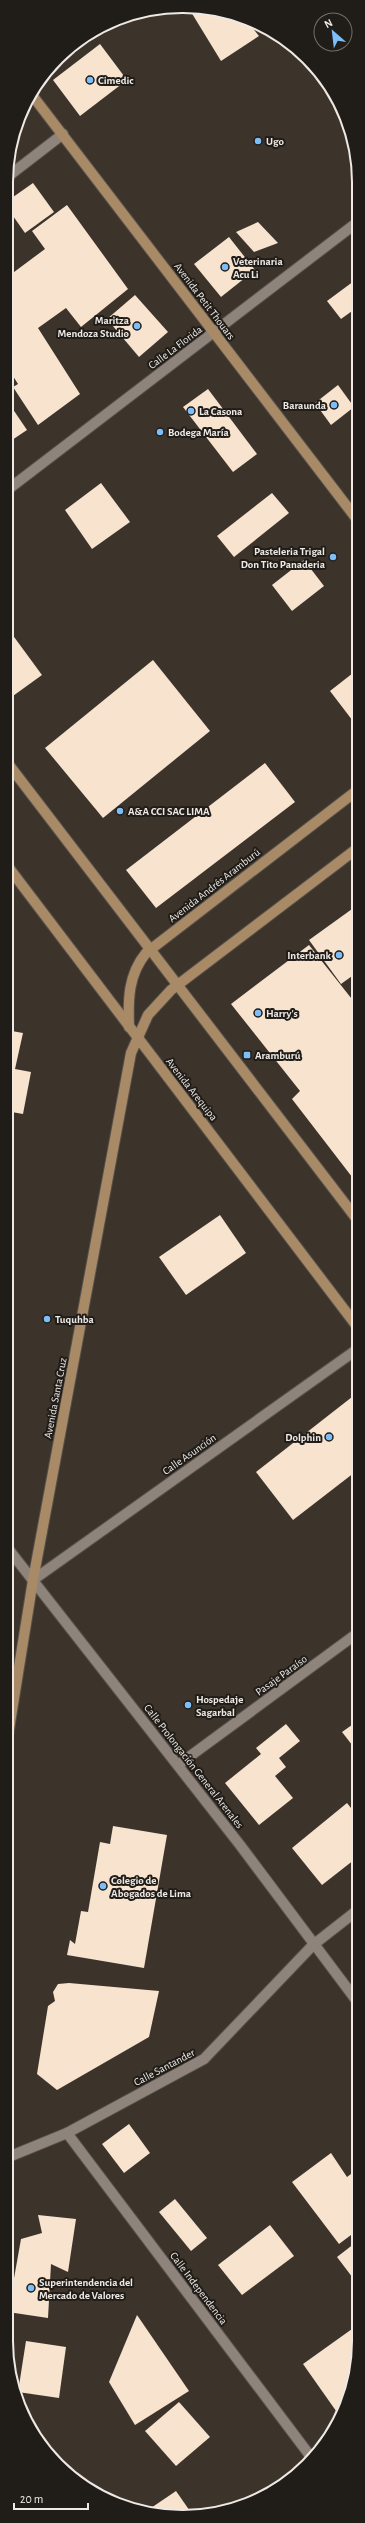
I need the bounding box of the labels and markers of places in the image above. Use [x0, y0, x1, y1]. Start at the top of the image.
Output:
marker: Cimedic [85, 75, 95, 85]
place label: Cimedic [98, 75, 134, 86]
marker: Ugo [253, 136, 263, 146]
place label: Ugo [266, 136, 284, 147]
place label: Veterinaria Acu Li [233, 256, 283, 280]
marker: Veterinaria Acu Li [220, 262, 230, 272]
place label: Maritza Mendoza Studio [58, 315, 130, 339]
marker: Maritza Mendoza Studio [132, 321, 142, 331]
place label: Baraunda [283, 400, 327, 411]
marker: Baraunda [329, 400, 339, 410]
marker: La Casona [186, 406, 196, 416]
place label: La Casona [199, 406, 243, 417]
marker: Bodega María [155, 427, 165, 437]
place label: Bodega María [168, 427, 230, 438]
place label: Pasteleria Trigal Don Tito Panaderia [241, 546, 326, 570]
marker: Pasteleria Trigal Don Tito Panaderia [328, 552, 338, 562]
marker: A&A CCI SAC LIMA [115, 806, 125, 816]
place label: A&A CCI SAC LIMA [128, 806, 210, 817]
place label: Interbank [287, 950, 332, 961]
marker: Interbank [334, 950, 344, 960]
marker: Harry's [253, 1008, 263, 1018]
place label: Harry's [266, 1008, 298, 1019]
marker: Aramburú [242, 1050, 252, 1060]
place label: Aramburú [255, 1050, 301, 1061]
marker: Tuquhba [42, 1314, 52, 1324]
place label: Tuquhba [55, 1314, 95, 1325]
place label: Dolphin [285, 1432, 321, 1443]
marker: Dolphin [324, 1432, 334, 1442]
place label: Hospedaje Sagarbal [196, 1694, 243, 1718]
marker: Hospedaje Sagarbal [183, 1700, 193, 1710]
place label: Colegio de Abogados de Lima [111, 1875, 192, 1899]
marker: Colegio de Abogados de Lima [98, 1881, 108, 1891]
place label: Superintendencia del Mercado de Valores [39, 2277, 133, 2301]
marker: Superintendencia del Mercado de Valores [26, 2283, 36, 2293]

